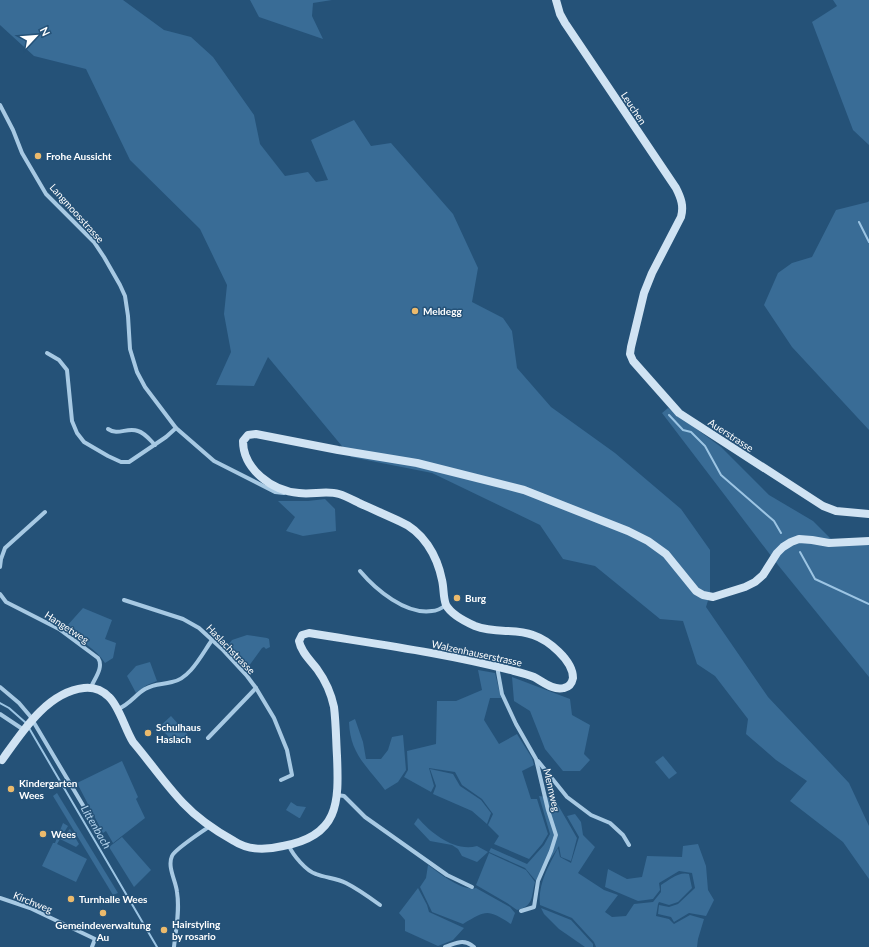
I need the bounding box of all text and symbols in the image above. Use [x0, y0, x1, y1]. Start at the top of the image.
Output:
north arrow [16, 16, 56, 56]
text: N [38, 25, 53, 38]
street label: Leuchen [619, 89, 649, 127]
place label: Frohe Aussicht [46, 150, 112, 162]
marker: Frohe Aussicht [33, 151, 43, 161]
street label: Langmoosstrasse [47, 181, 107, 245]
place label: Meldegg [423, 305, 462, 317]
marker: Meldegg [410, 306, 420, 316]
street label: Auerstrasse [706, 416, 756, 454]
place label: Burg [465, 592, 487, 604]
marker: Burg [452, 593, 462, 603]
street label: Hangetweg [43, 608, 91, 646]
street label: Haslachstrasse [204, 622, 258, 676]
street label: Walzenhauserstrasse [431, 638, 523, 668]
place label: Schulhaus Haslach [156, 721, 201, 745]
marker: Schulhaus Haslach [143, 728, 153, 738]
street label: Mennweg [541, 767, 563, 813]
place label: Kindergarten Wees [19, 777, 78, 801]
marker: Kindergarten Wees [6, 784, 16, 794]
water label: Littenbach [79, 803, 114, 851]
place label: Wees [51, 828, 77, 840]
marker: Wees [38, 829, 48, 839]
street label: Kirchweg [12, 889, 54, 915]
place label: Turnhalle Wees [79, 893, 148, 905]
marker: Turnhalle Wees [66, 894, 76, 904]
marker: Gemeindeverwaltung Au [98, 908, 108, 918]
place label: Hairstyling by rosario [172, 918, 221, 942]
place label: Gemeindeverwaltung Au [55, 919, 151, 943]
marker: Hairstyling by rosario [159, 925, 169, 935]

